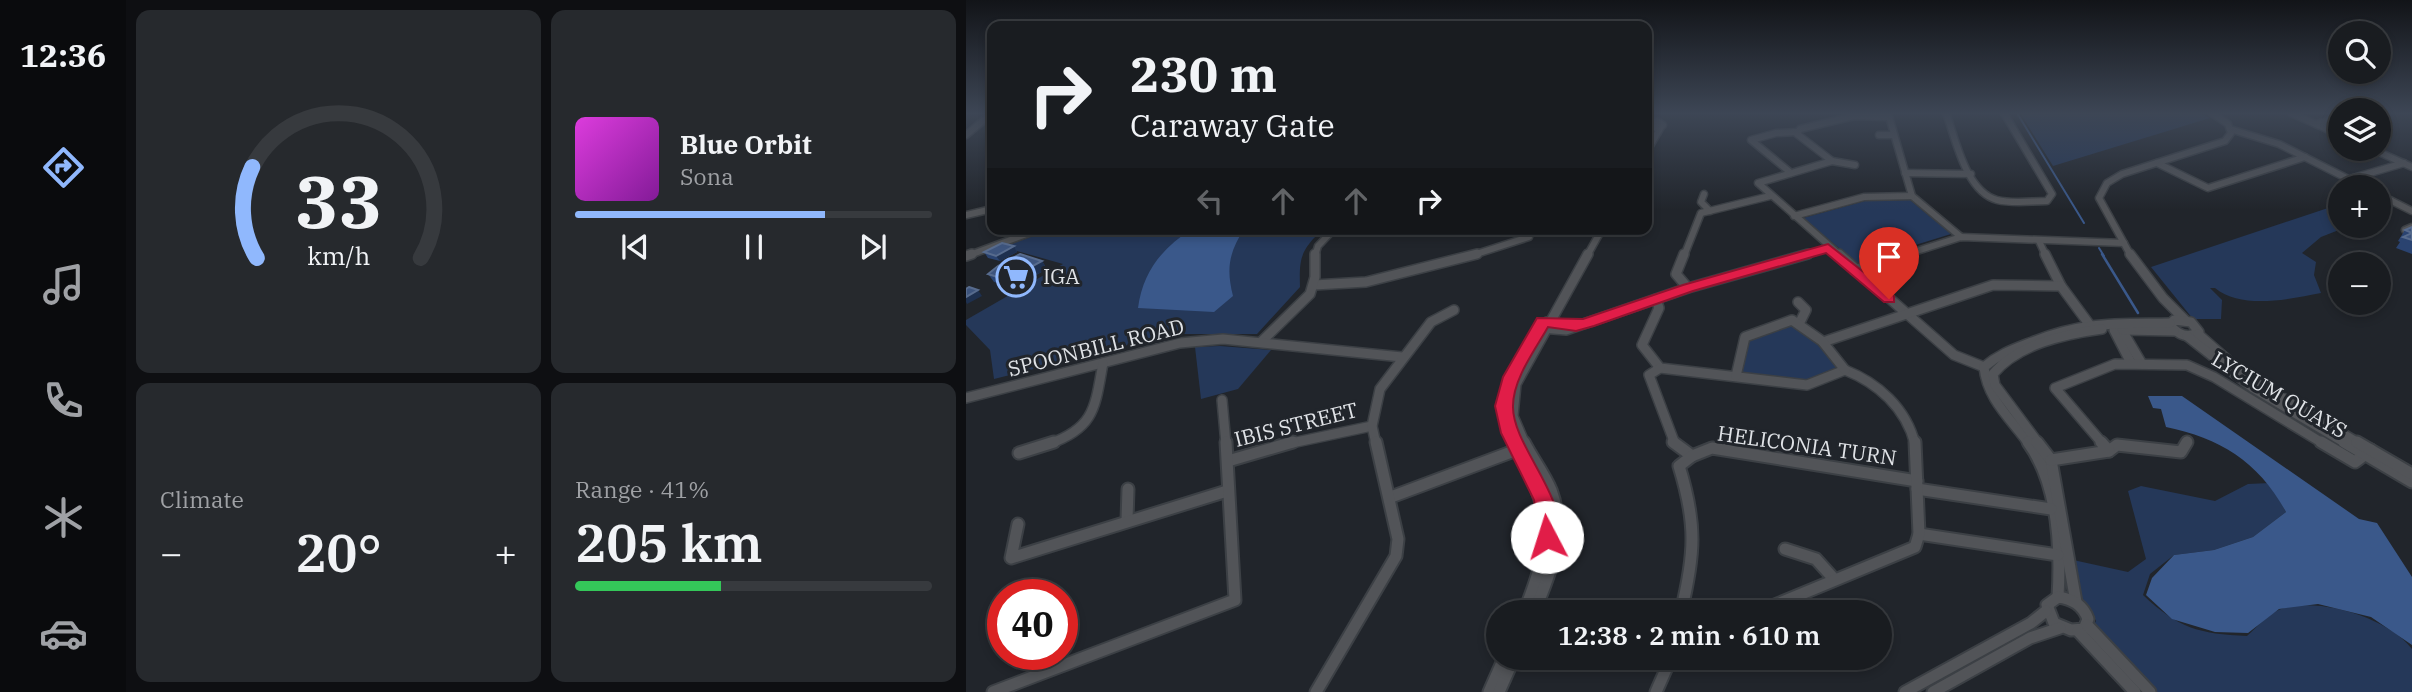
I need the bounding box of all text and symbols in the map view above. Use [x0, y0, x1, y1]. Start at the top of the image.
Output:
map controls [2328, 21, 2391, 315]
button: search [2328, 21, 2391, 84]
text: 12:36 [20, 34, 106, 76]
text: 230 m [1130, 42, 1277, 105]
icon: right [1015, 49, 1106, 140]
button: layers [2328, 98, 2391, 161]
text: Caraway Gate [1130, 104, 1335, 146]
text: Blue Orbit [680, 127, 812, 161]
icon: directions [39, 143, 88, 192]
text: 33 [295, 153, 382, 248]
text: Sona [680, 161, 734, 191]
button: + [2328, 175, 2391, 238]
icon: left [1191, 182, 1229, 220]
icon: ahead [1264, 182, 1302, 220]
icon: ahead [1337, 182, 1375, 220]
icon: right [1410, 182, 1448, 220]
pin [1859, 227, 1919, 299]
icon: previous [616, 228, 654, 266]
icon: pause [735, 228, 773, 266]
icon: next [854, 228, 892, 266]
icon: arrive [1870, 238, 1908, 276]
text: km/h [307, 239, 370, 272]
button: − [2328, 252, 2391, 315]
supermarket icon: IGA [995, 256, 1037, 298]
icon: music [39, 260, 88, 309]
place label: IGA [1043, 262, 1080, 290]
street label: SPOONBILL ROAD [1005, 312, 1187, 382]
street label: LYCIUM QUAYS [2207, 344, 2352, 444]
icon: phone [39, 376, 88, 425]
street label: IBIS STREET [1231, 395, 1360, 453]
street label: HELICONIA TURN [1716, 419, 1899, 471]
text: Range · 41% [575, 474, 709, 504]
text: Climate [160, 484, 244, 514]
icon: climate [39, 493, 88, 542]
position arrow [1510, 500, 1584, 574]
text: 205 km [575, 509, 763, 576]
text: 20° [295, 519, 382, 586]
text: − [160, 528, 183, 577]
text: + [494, 528, 517, 577]
speed limit sign: 40 [987, 579, 1078, 670]
icon: car [39, 609, 88, 658]
text: 12:38 · 2 min · 610 m [1558, 618, 1820, 652]

